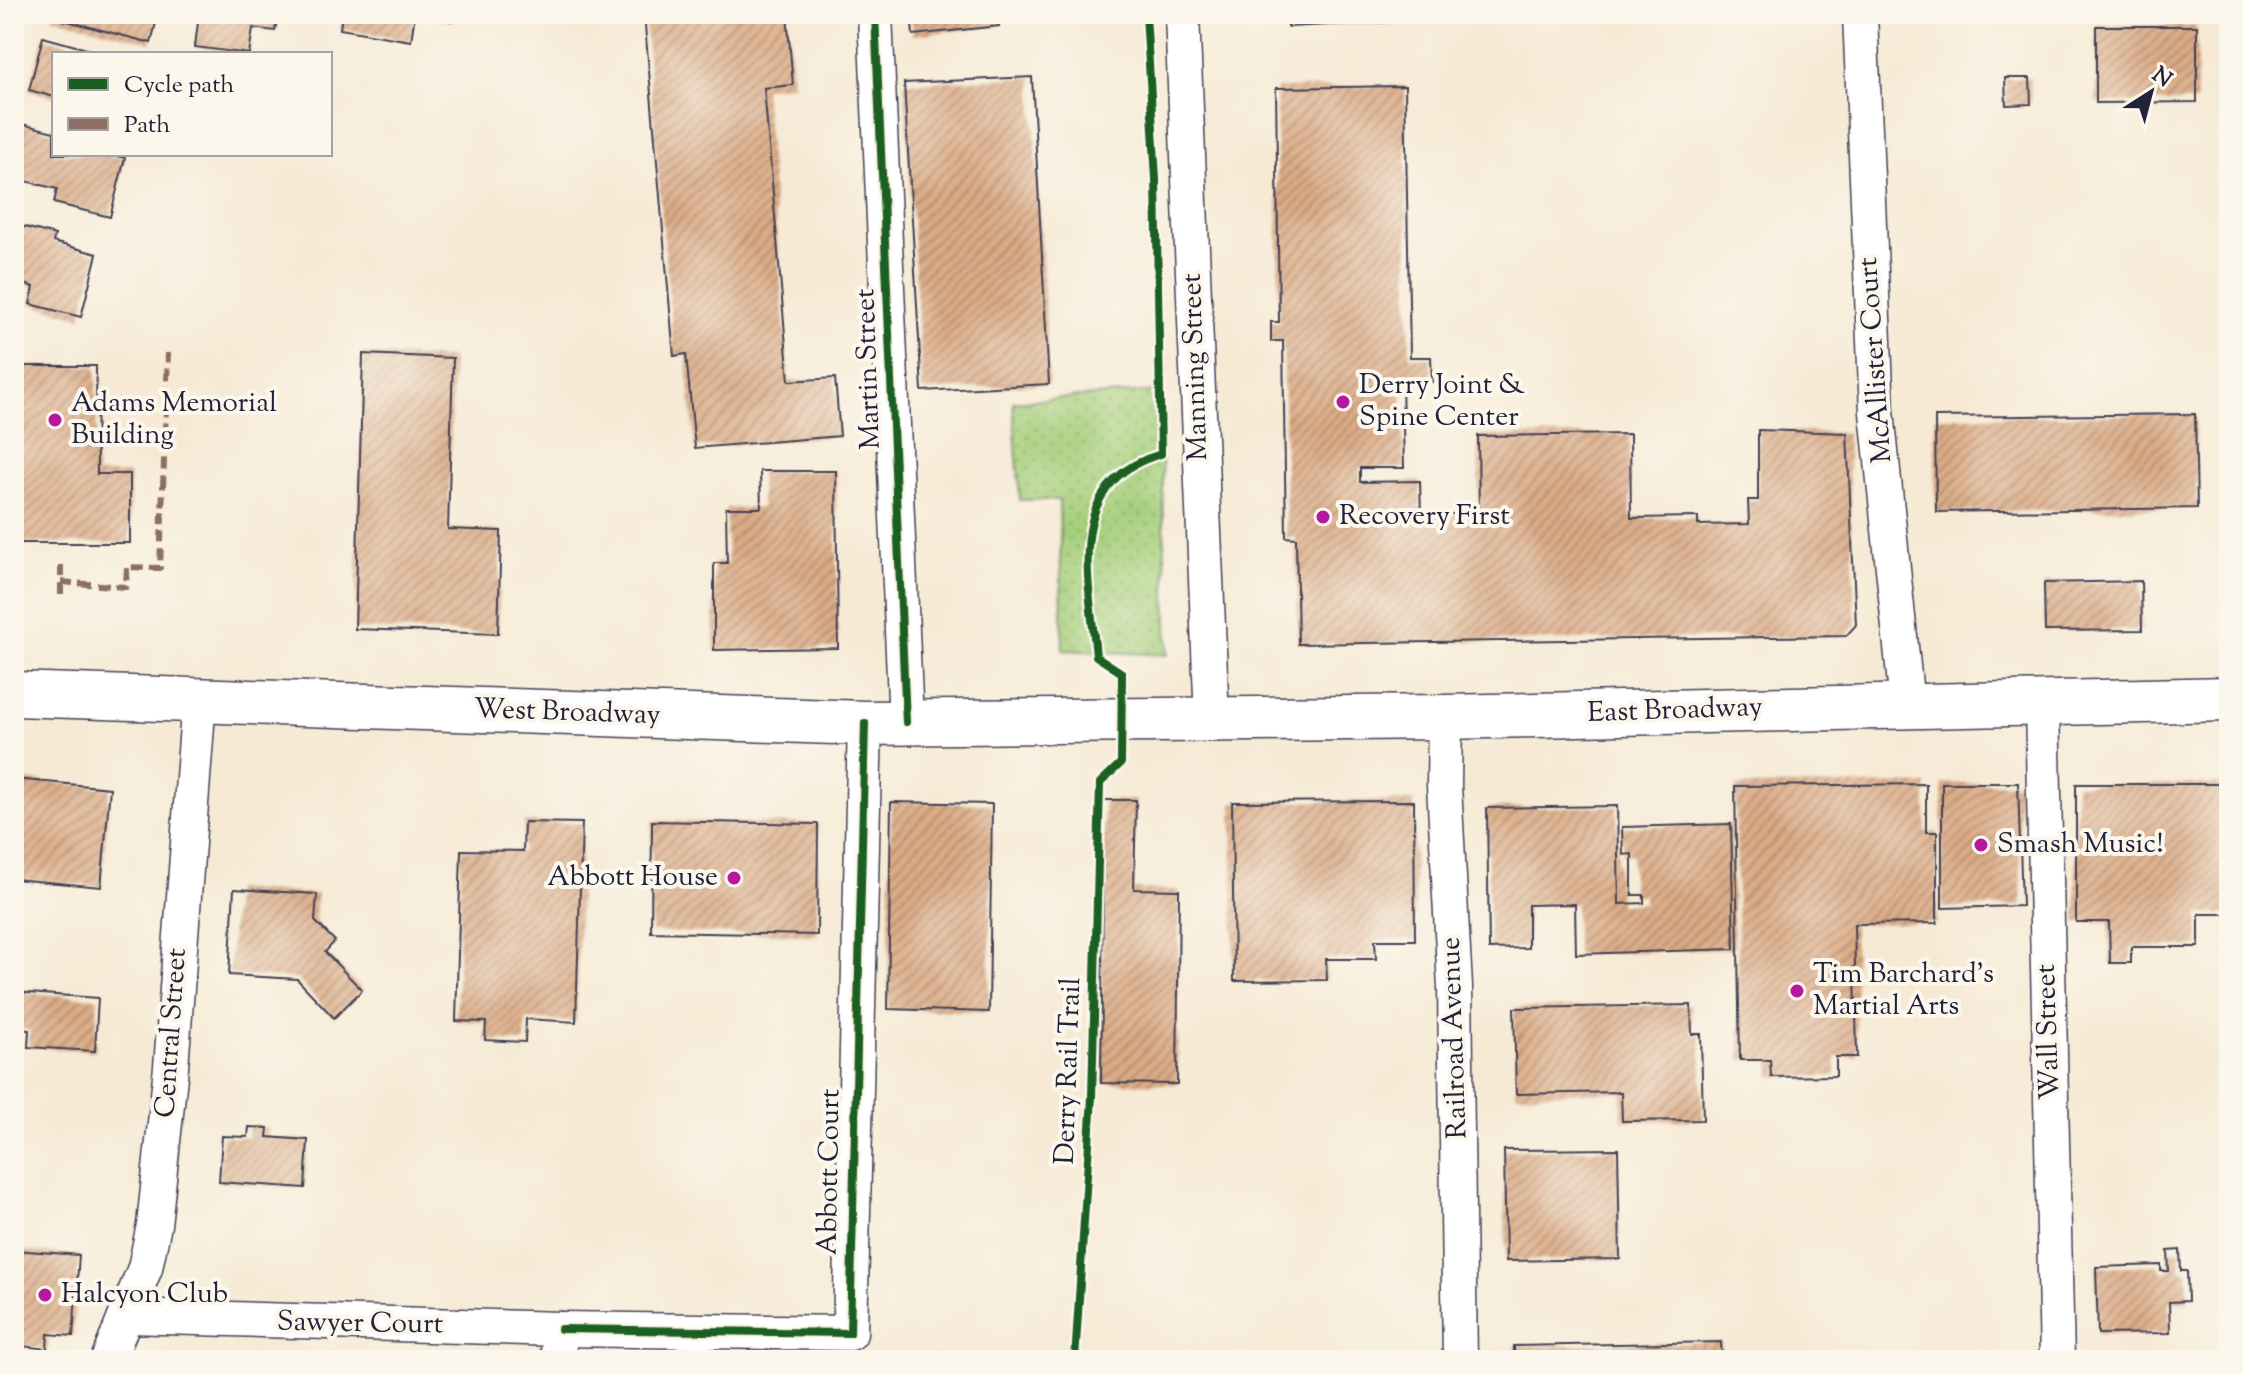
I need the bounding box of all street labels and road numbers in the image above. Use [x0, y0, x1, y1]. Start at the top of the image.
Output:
street label: McAllister Court [1849, 255, 1903, 464]
street label: Manning Street [1173, 272, 1219, 462]
street label: Martin Street [846, 287, 892, 450]
street label: East Broadway [1587, 688, 1763, 734]
street label: West Broadway [473, 690, 661, 736]
street label: Railroad Avenue [1431, 936, 1479, 1140]
street label: Central Street [146, 946, 198, 1119]
street label: Wall Street [2027, 963, 2071, 1101]
street label: Derry Rail Trail [1046, 977, 1092, 1165]
street label: Abbott Court [809, 1088, 851, 1256]
street label: Sawyer Court [276, 1303, 444, 1345]

